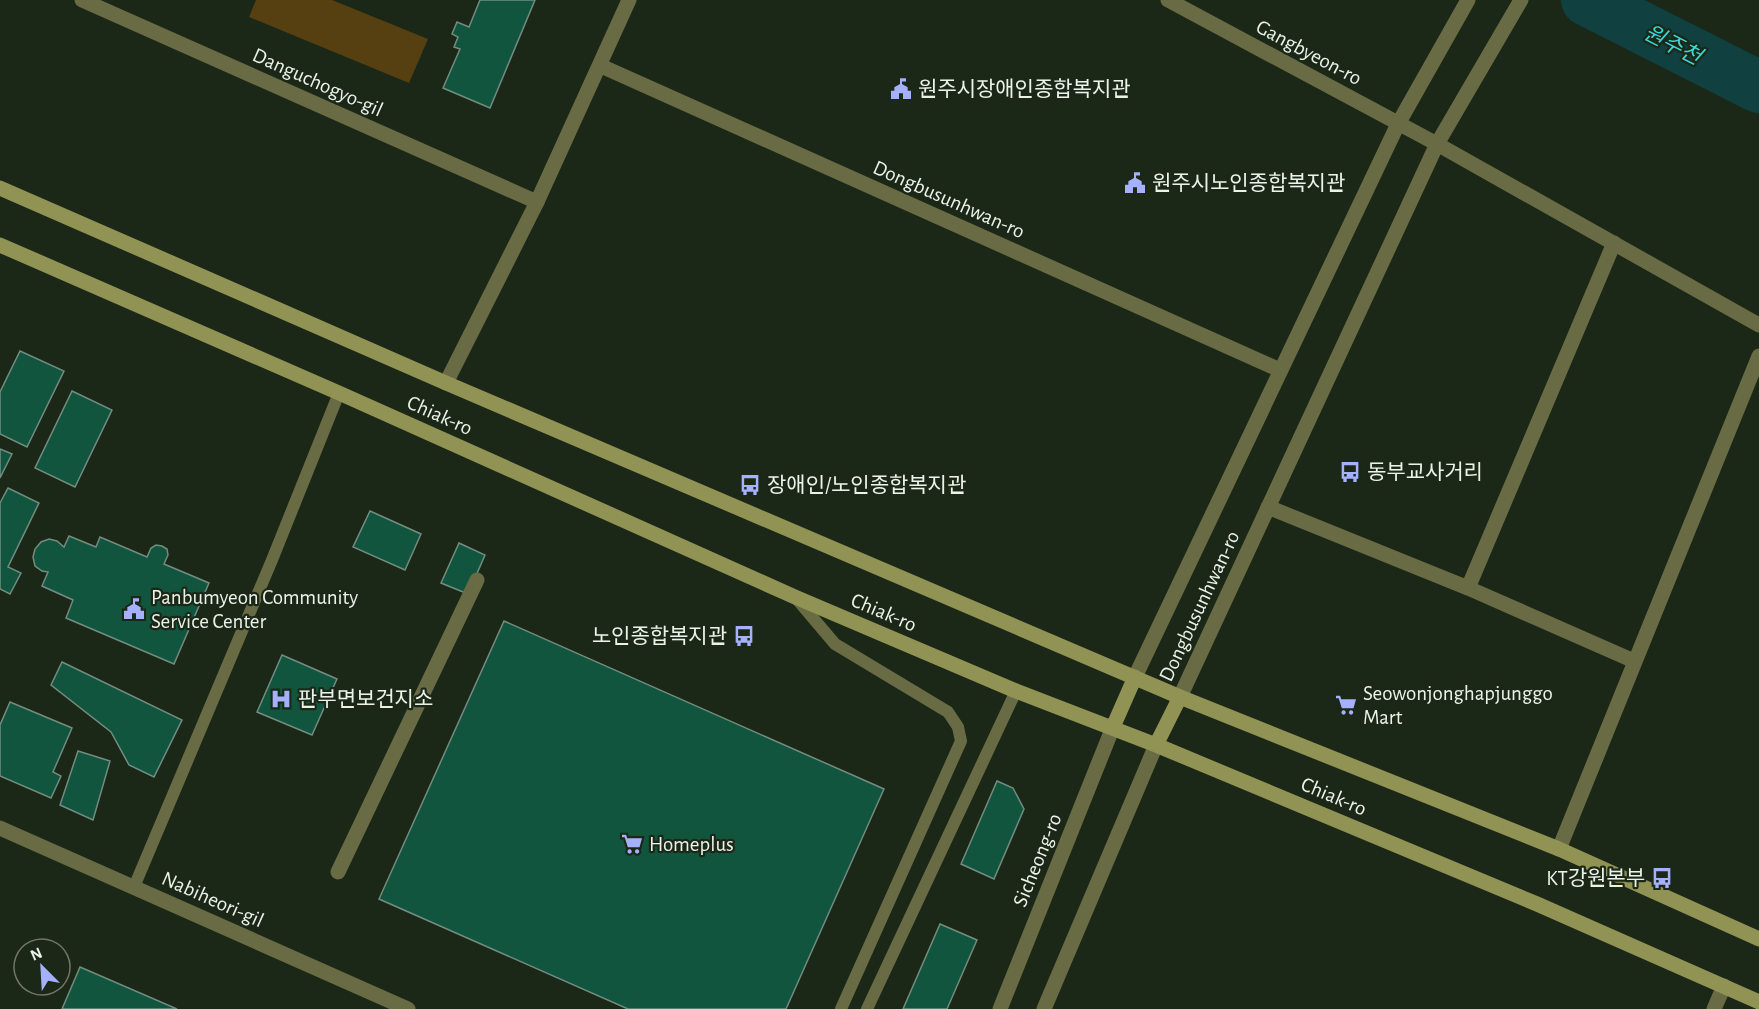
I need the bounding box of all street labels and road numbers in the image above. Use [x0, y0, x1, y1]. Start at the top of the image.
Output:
street label: Gangbyeon-ro [1253, 16, 1365, 89]
street label: Danguchogyo-gil [249, 44, 386, 121]
street label: Dongbusunhwan-ro [870, 157, 1028, 242]
street label: Chiak-ro [404, 392, 476, 439]
street label: Dongbusunhwan-ro [1155, 528, 1244, 685]
street label: Chiak-ro [848, 589, 920, 636]
street label: Chiak-ro [1298, 773, 1370, 820]
street label: Sicheong-ro [1009, 811, 1066, 910]
street label: Nabiheori-gil [159, 868, 267, 931]

